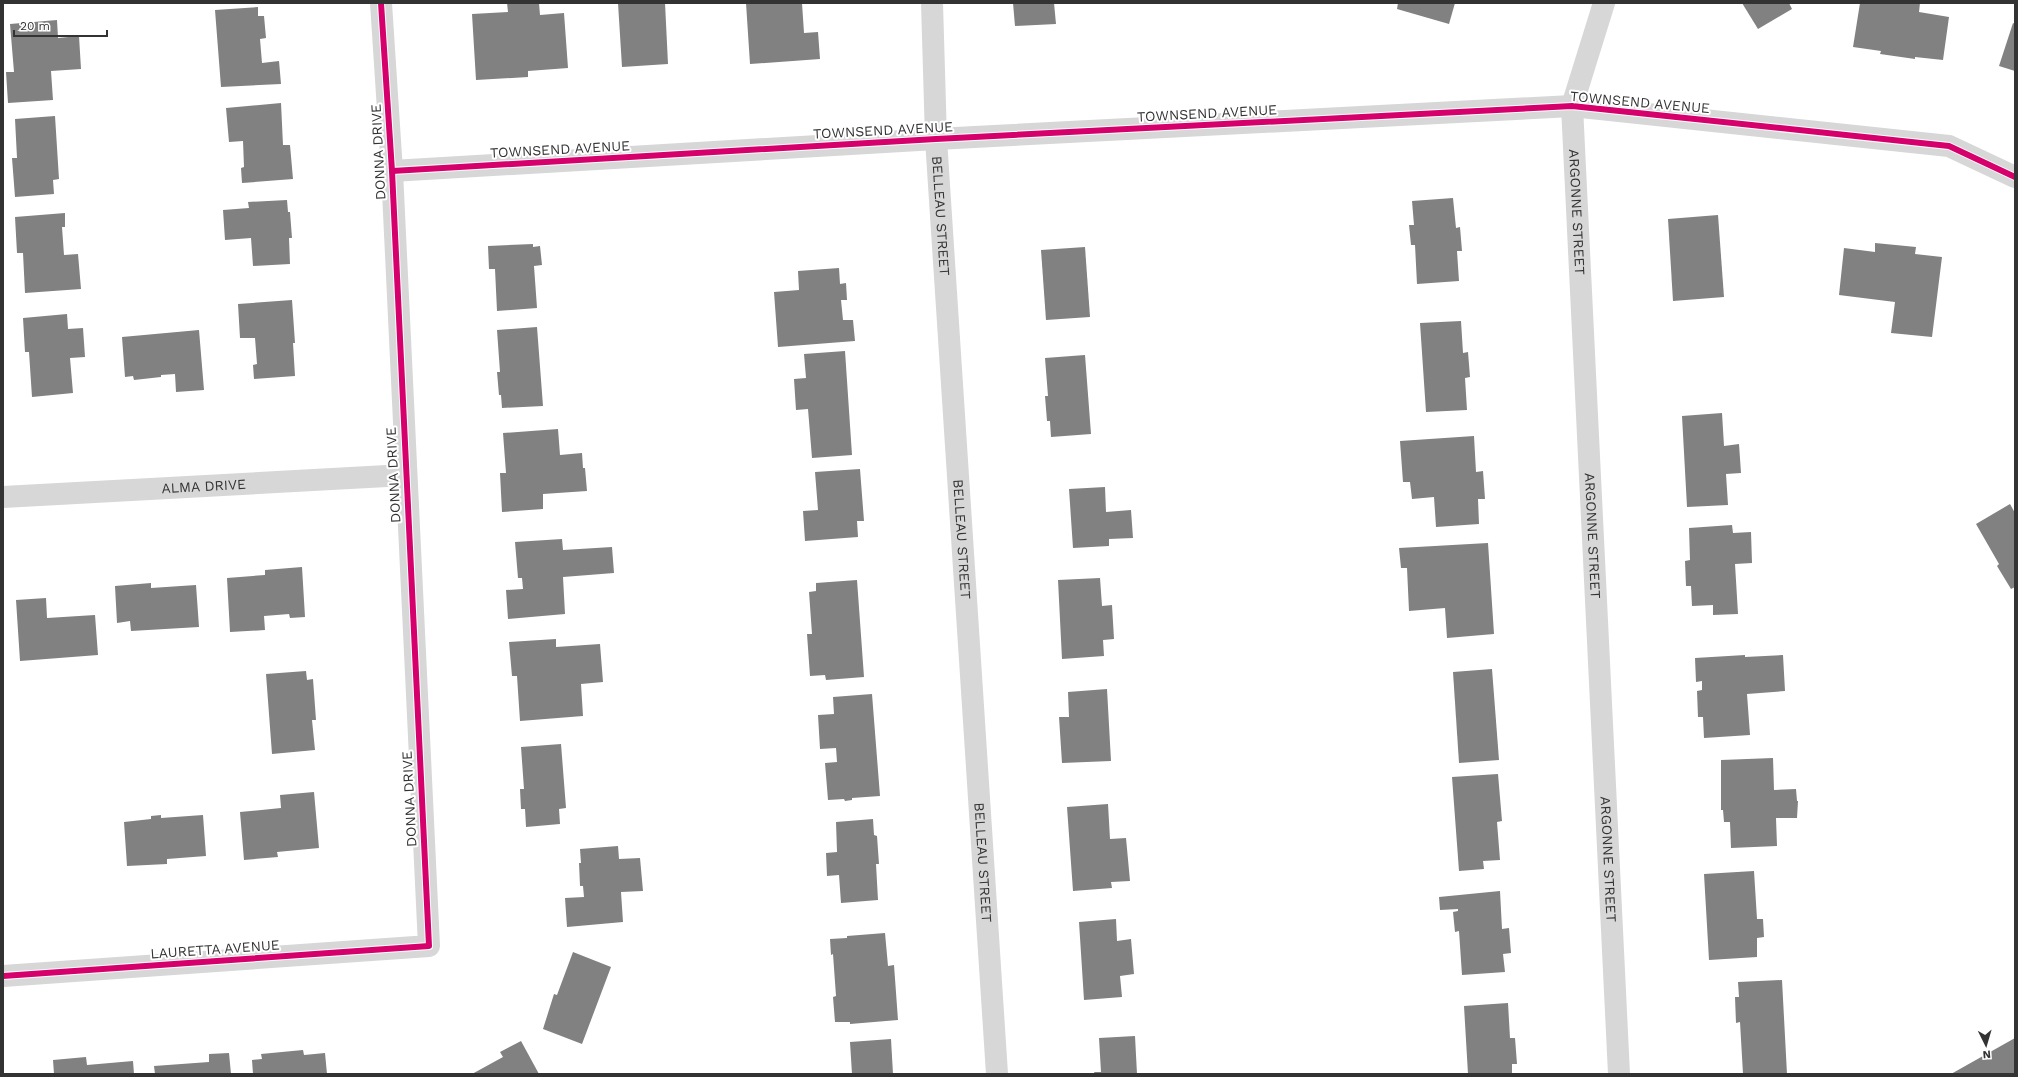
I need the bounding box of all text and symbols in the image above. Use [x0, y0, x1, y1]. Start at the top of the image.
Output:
scale bar [14, 12, 107, 38]
text: 20 m [20, 19, 50, 33]
street label: TOWNSEND AVENUE [1569, 88, 1711, 116]
street label: TOWNSEND AVENUE [1137, 101, 1278, 125]
street label: DONNA DRIVE [367, 104, 389, 200]
street label: TOWNSEND AVENUE [813, 118, 954, 142]
street label: TOWNSEND AVENUE [490, 137, 631, 161]
street label: ARGONNE STREET [1566, 149, 1588, 276]
street label: BELLEAU STREET [929, 155, 953, 277]
street label: DONNA DRIVE [382, 427, 404, 523]
street label: ARGONNE STREET [1582, 472, 1604, 600]
street label: ALMA DRIVE [161, 476, 246, 496]
street label: BELLEAU STREET [950, 479, 974, 600]
street label: DONNA DRIVE [398, 751, 420, 847]
street label: ARGONNE STREET [1598, 796, 1620, 923]
street label: BELLEAU STREET [971, 802, 995, 923]
street label: LAURETTA AVENUE [150, 936, 280, 961]
north arrow [1966, 1025, 2006, 1065]
text: N [1982, 1048, 1991, 1061]

